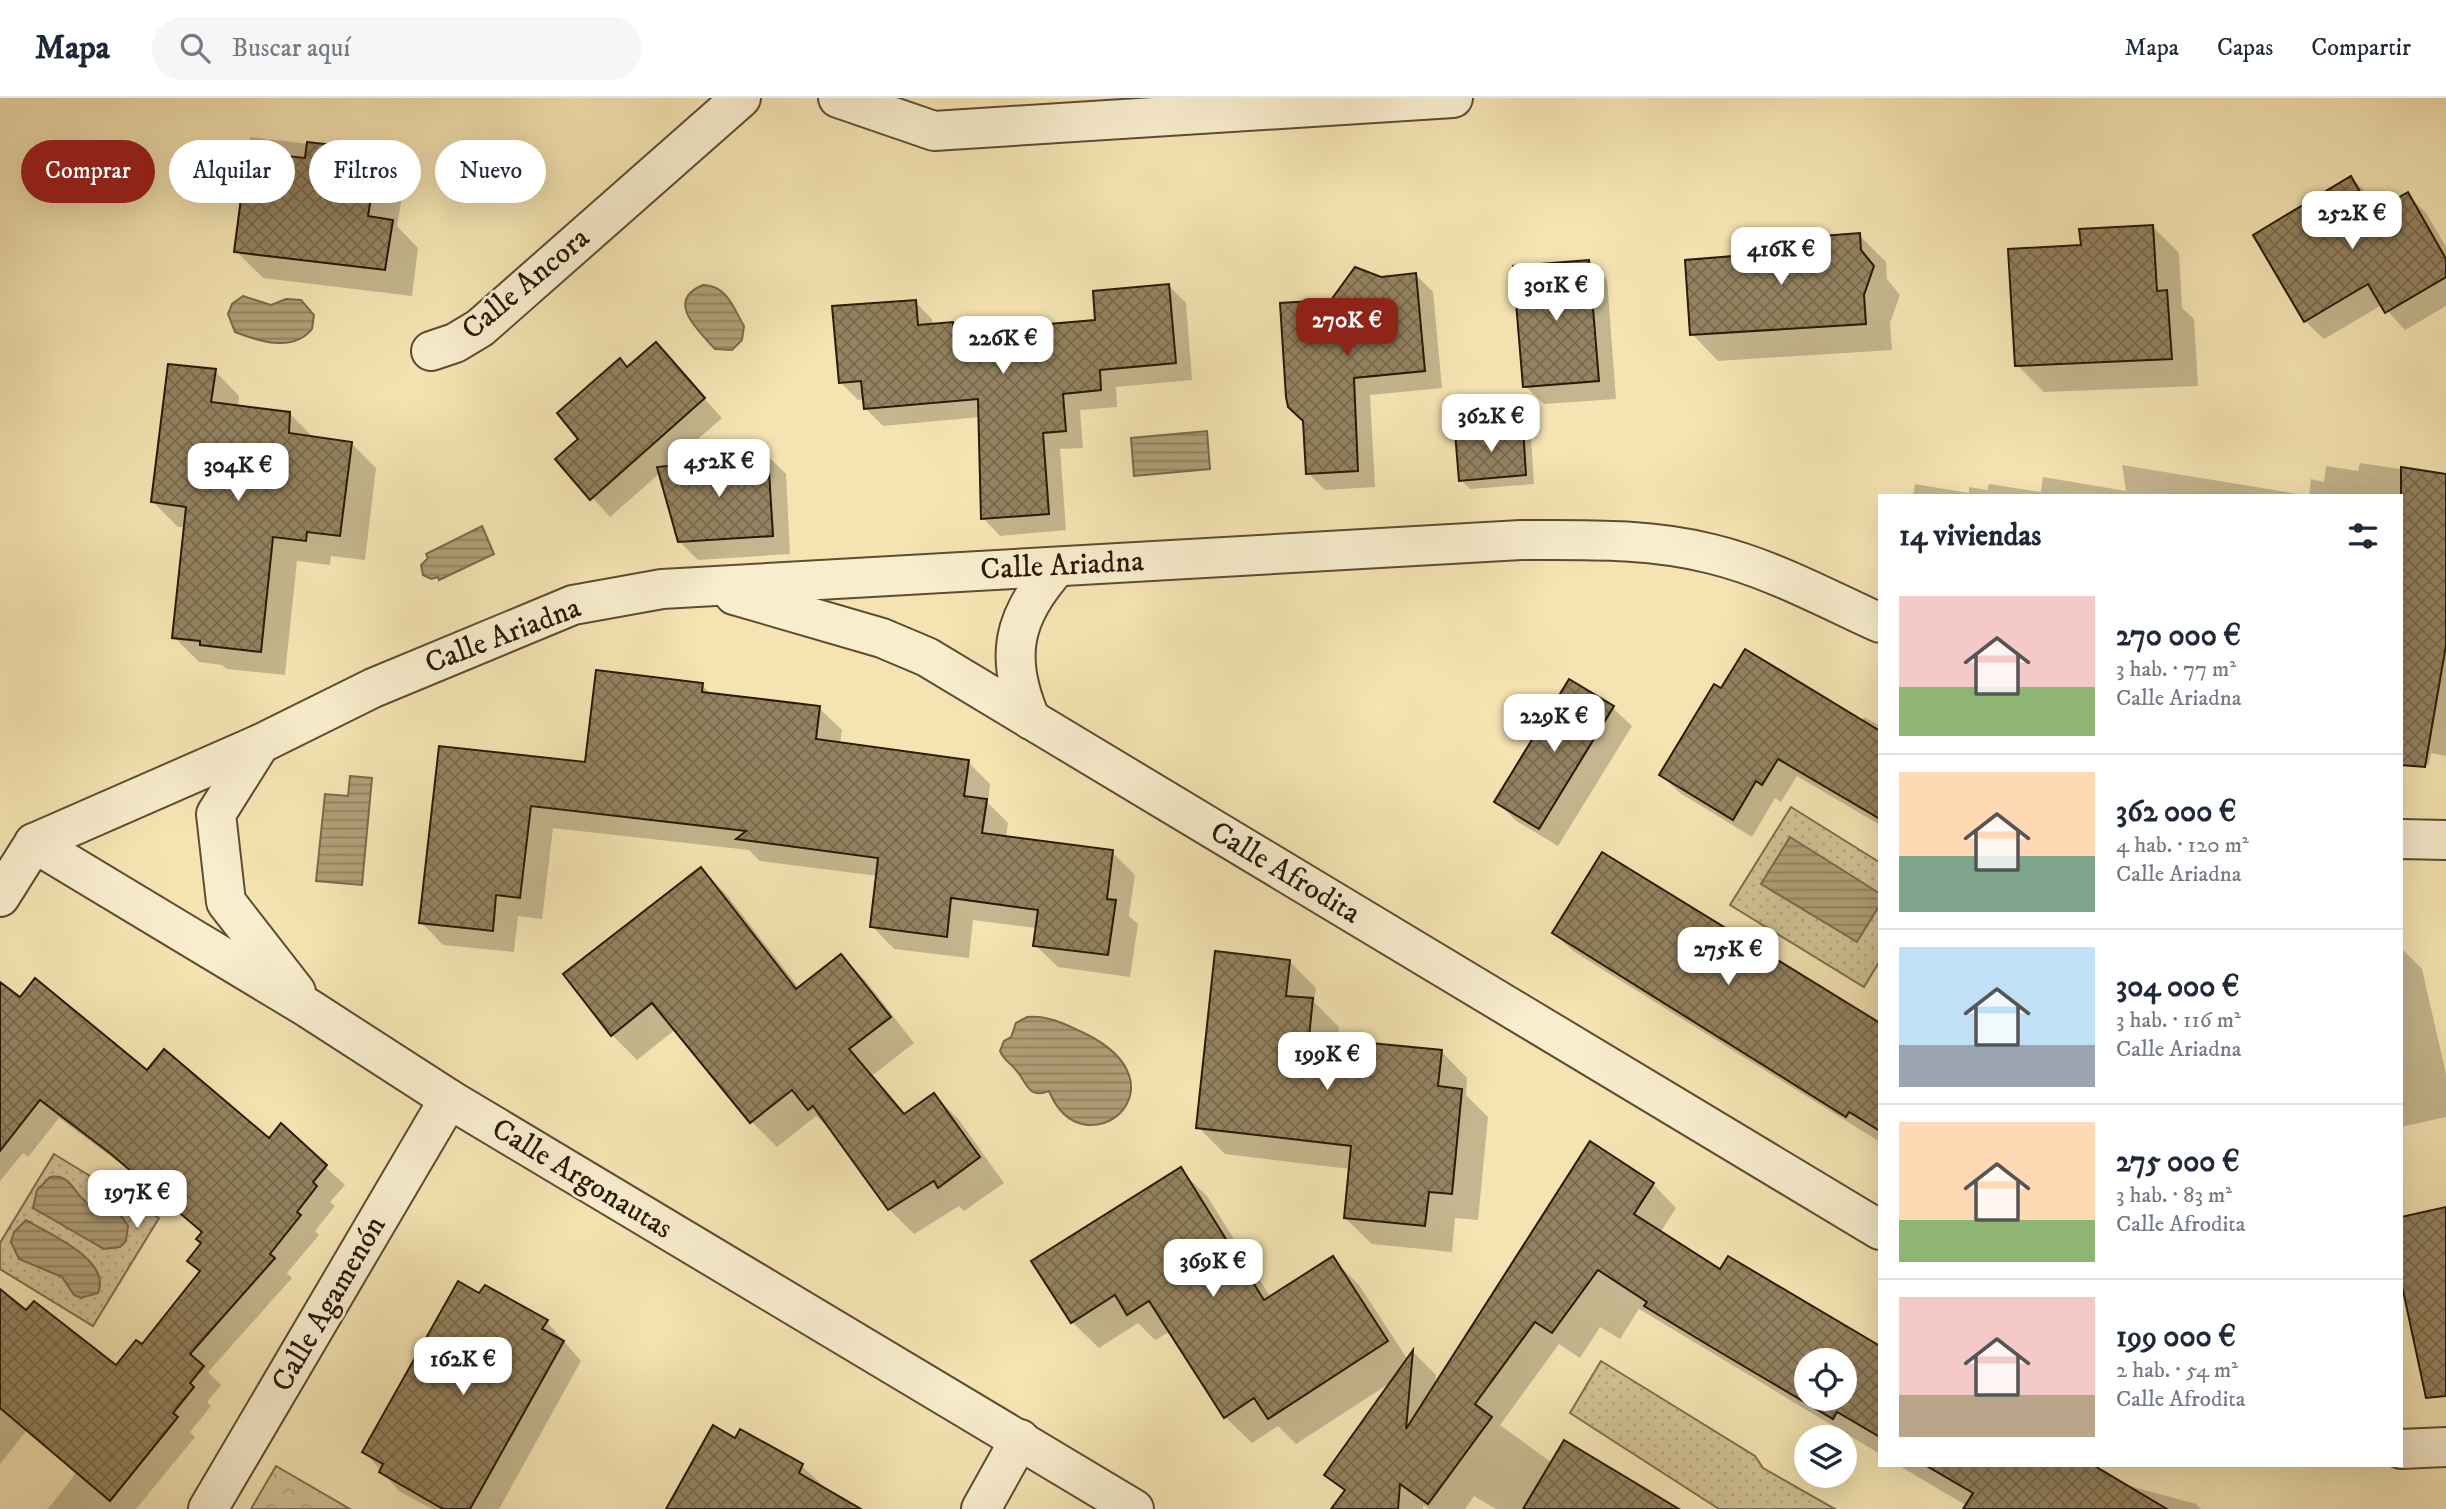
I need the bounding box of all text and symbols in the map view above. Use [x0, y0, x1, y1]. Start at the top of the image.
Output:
search box [152, 17, 642, 80]
text: Mapa [35, 28, 110, 69]
icon: search [176, 29, 214, 67]
text: Buscar aquí [232, 32, 350, 65]
text: Mapa [2125, 33, 2179, 63]
text: Capas [2217, 33, 2273, 63]
text: Compartir [2311, 33, 2411, 63]
chip: Comprar [21, 140, 155, 203]
chip: Alquilar [169, 140, 295, 203]
chip: Filtros [309, 140, 421, 203]
chip: Nuevo [435, 140, 546, 203]
pin: 252K € [2295, 192, 2409, 251]
text: 252K € [2318, 199, 2386, 228]
street label: Calle Ancora [455, 220, 598, 348]
pin: 416K € [1724, 228, 1838, 287]
text: 416K € [1747, 235, 1815, 264]
pin: 301K € [1499, 264, 1613, 323]
text: 301K € [1524, 271, 1588, 300]
pin: 270K € [1290, 299, 1404, 358]
text: 270K € [1312, 306, 1382, 335]
pin: 226K € [946, 316, 1060, 376]
text: 226K € [968, 324, 1038, 353]
pin: 362K € [1434, 394, 1548, 454]
text: 362K € [1458, 402, 1524, 431]
pin: 452K € [662, 440, 776, 499]
pin: 304K € [181, 444, 295, 503]
text: 452K € [684, 447, 754, 476]
text: 304K € [204, 451, 272, 480]
icon: filters [2344, 517, 2382, 555]
text: 14 viviendas [1899, 518, 2041, 555]
street label: Calle Ariadna [979, 543, 1145, 589]
street label: Calle Ariadna [420, 589, 586, 683]
text: 270 000 € [2116, 618, 2241, 655]
icon: home [1955, 624, 2039, 708]
text: 3 hab. · 77 m² [2116, 655, 2236, 684]
text: Calle Ariadna [2116, 684, 2241, 713]
pin: 229K € [1497, 694, 1611, 754]
text: 229K € [1520, 702, 1588, 731]
text: 362 000 € [2116, 794, 2236, 831]
icon: home [1955, 800, 2039, 884]
street label: Calle Afrodita [1203, 814, 1367, 932]
text: 4 hab. · 120 m² [2116, 831, 2249, 860]
text: Calle Ariadna [2116, 860, 2241, 889]
pin: 275K € [1671, 928, 1785, 987]
text: 275K € [1694, 935, 1762, 964]
text: 304 000 € [2116, 969, 2239, 1006]
icon: home [1955, 975, 2039, 1059]
text: 3 hab. · 116 m² [2116, 1006, 2241, 1035]
pin: 199K € [1270, 1032, 1384, 1092]
text: Calle Ariadna [2116, 1035, 2241, 1064]
text: 199K € [1294, 1040, 1360, 1069]
street label: Calle Argonautas [485, 1111, 679, 1247]
text: 275 000 € [2116, 1144, 2240, 1181]
icon: home [1955, 1150, 2039, 1234]
pin: 197K € [80, 1170, 194, 1230]
text: 197K € [104, 1178, 170, 1207]
text: 3 hab. · 83 m² [2116, 1181, 2232, 1210]
street label: Calle Agamenón [264, 1209, 394, 1398]
text: Calle Afrodita [2116, 1210, 2245, 1239]
pin: 369K € [1156, 1240, 1270, 1299]
text: 369K € [1180, 1247, 1246, 1276]
text: 199 000 € [2116, 1319, 2236, 1356]
icon: home [1955, 1325, 2039, 1409]
pin: 162K € [406, 1338, 520, 1397]
text: 162K € [430, 1345, 496, 1374]
map controls [1794, 1348, 1857, 1488]
button: locate [1794, 1348, 1857, 1411]
text: 2 hab. · 54 m² [2116, 1356, 2238, 1385]
text: Calle Afrodita [2116, 1385, 2245, 1414]
button: layers [1794, 1425, 1857, 1488]

